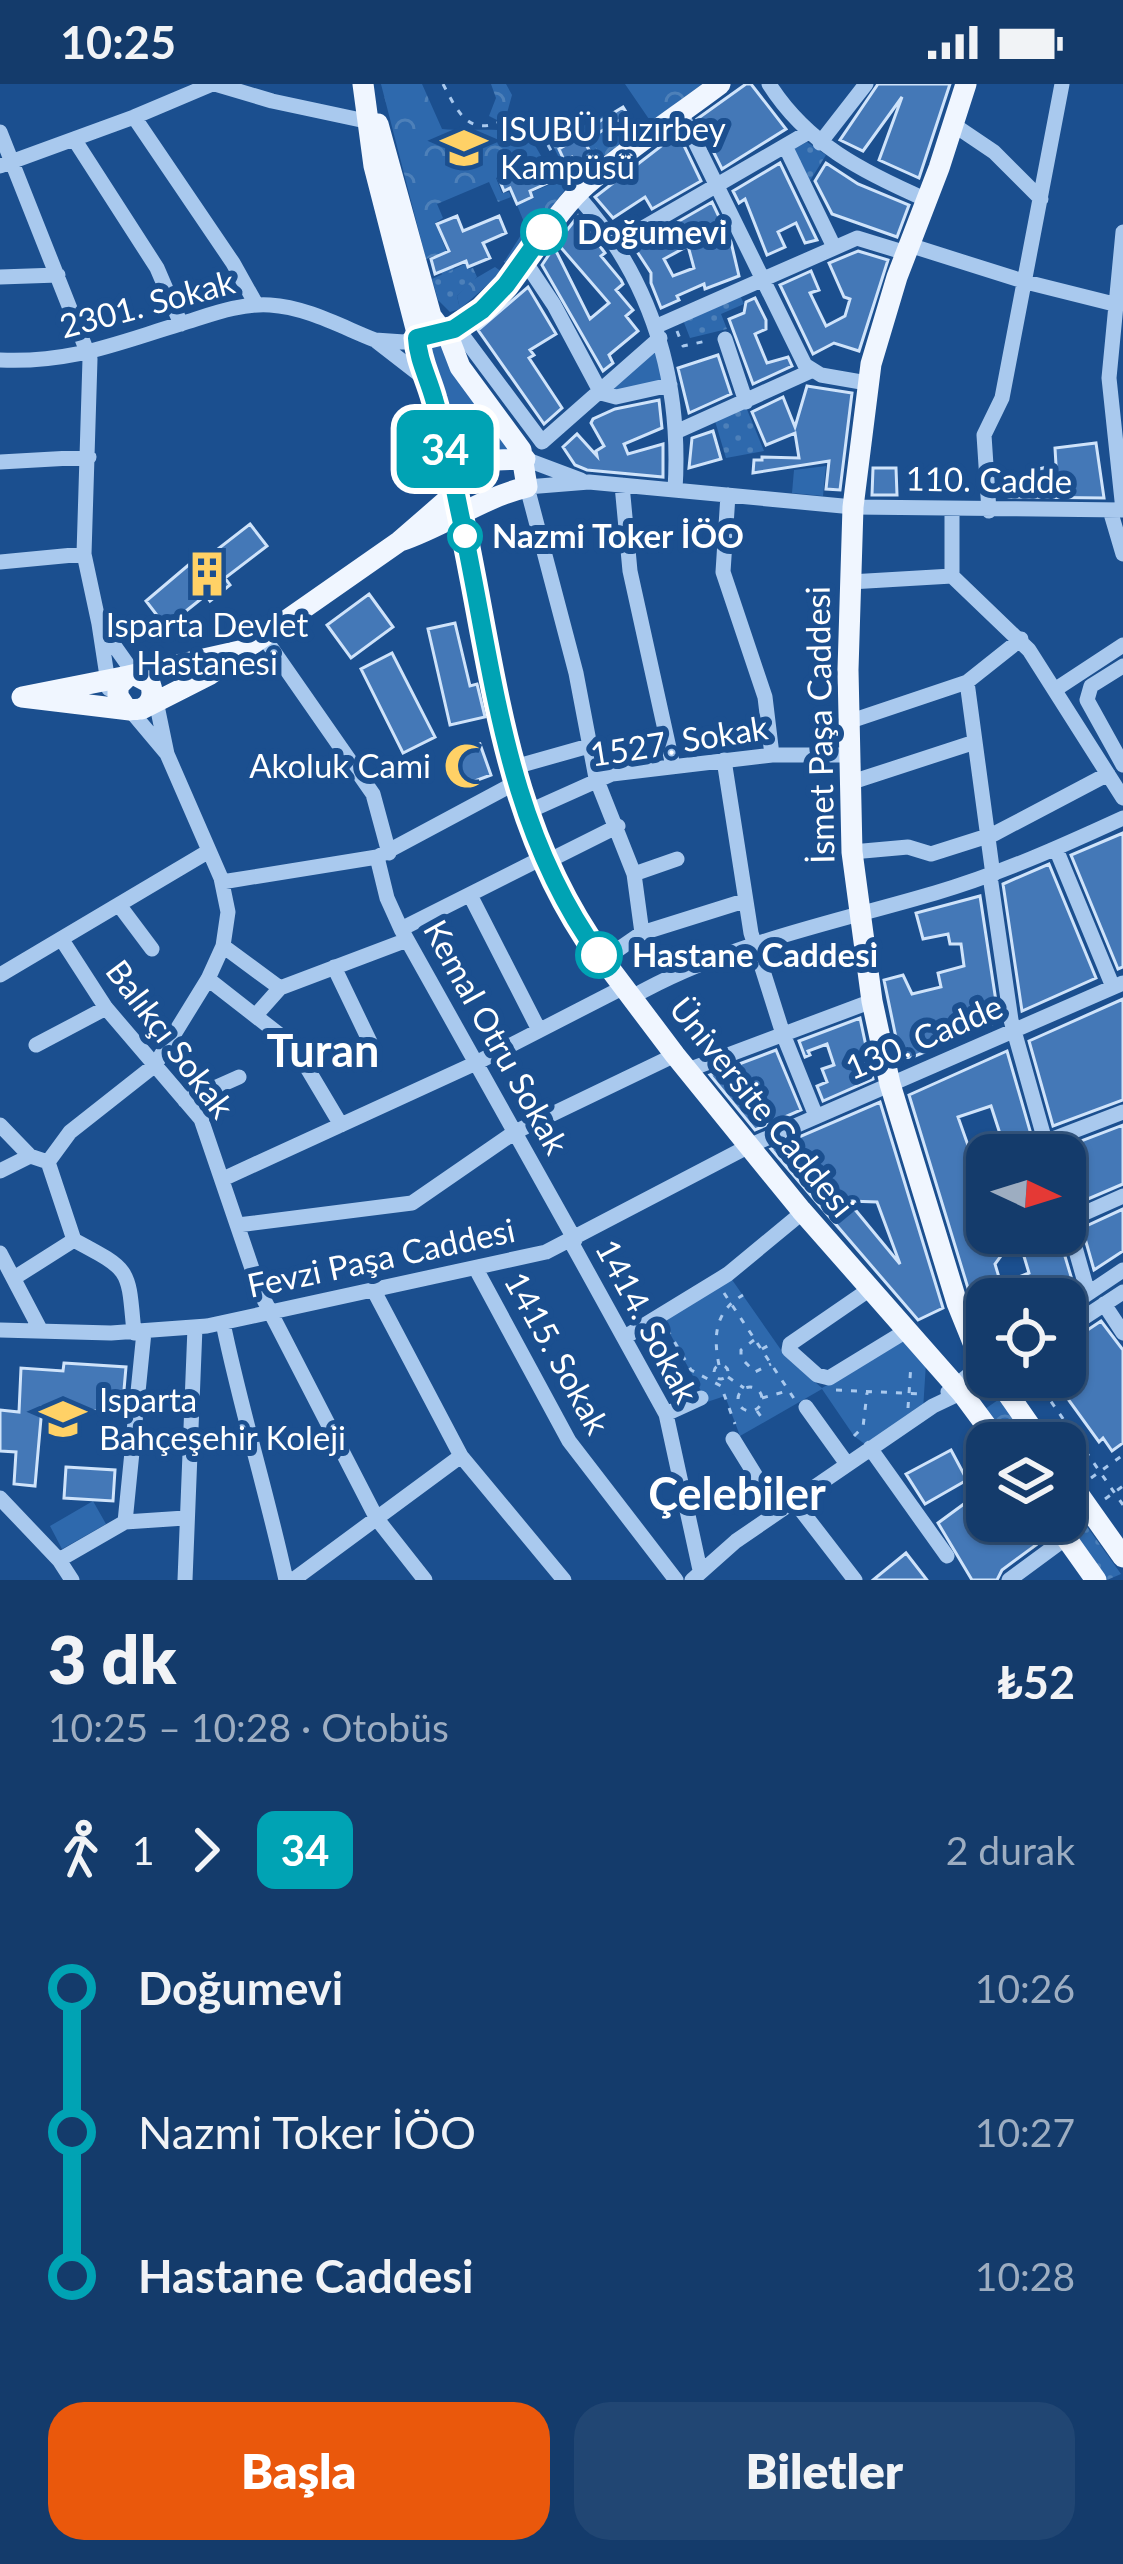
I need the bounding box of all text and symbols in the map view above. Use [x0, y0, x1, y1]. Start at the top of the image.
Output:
text: 10:25 [60, 15, 176, 69]
place label: ISUBÜ Hızırbey Kampüsü [500, 108, 726, 186]
school or university icon: ISUBÜ Hızırbey Kampüsü [439, 123, 489, 173]
marker: Doğumevi [522, 210, 566, 254]
place label: Doğumevi [577, 211, 727, 251]
street label: 2301. Sokak [55, 260, 239, 346]
line badge: 34 [391, 410, 499, 488]
text: 34 [421, 424, 469, 474]
street label: 110. Cadde [905, 458, 1073, 500]
place label: Nazmi Toker İÖO [492, 515, 744, 555]
marker: Nazmi Toker İÖO [449, 520, 481, 552]
building icon: Isparta Devlet Hastanesi [182, 549, 232, 599]
street label: İsmet Paşa Caddesi [797, 586, 841, 864]
place label: Isparta Devlet Hastanesi [106, 604, 308, 682]
street label: 1527. Sokak [587, 706, 771, 774]
mosque icon: Akoluk Cami [442, 741, 492, 791]
place label: Akoluk Cami [249, 745, 431, 785]
street label: Kemal Otru Sokak [416, 913, 578, 1161]
marker: Hastane Caddesi [577, 933, 621, 977]
place label: Hastane Caddesi [632, 934, 878, 974]
street label: Balıkçı Sokak [98, 951, 243, 1126]
street label: 130. Cadde [839, 985, 1008, 1087]
street label: Üniversite Caddesi [662, 989, 864, 1224]
district label: Turan [267, 1023, 379, 1077]
north arrow [966, 1134, 1086, 1254]
map controls [966, 1134, 1086, 1542]
street label: Fevzi Paşa Caddesi [243, 1209, 518, 1305]
street label: 1414. Sokak [588, 1232, 708, 1409]
street label: 1415. Sokak [497, 1264, 619, 1441]
button: locate [966, 1278, 1086, 1398]
place label: Isparta Bahçeşehir Koleji [99, 1379, 346, 1457]
school or university icon: Isparta Bahçeşehir Koleji [38, 1394, 88, 1444]
button: layers [966, 1422, 1086, 1542]
district label: Çelebiler [648, 1466, 826, 1520]
text: 3 dk [48, 1619, 176, 1698]
text: ₺52 [997, 1655, 1075, 1709]
text: 10:25 – 10:28 · Otobüs [48, 1704, 449, 1750]
icon: walk [48, 1817, 114, 1883]
icon: forward [173, 1817, 239, 1883]
text: 34 [281, 1825, 329, 1875]
text: 1 [132, 1827, 155, 1873]
text: 2 durak [946, 1827, 1075, 1873]
text: Doğumevi [138, 1961, 343, 2015]
text: 10:26 [975, 1965, 1075, 2011]
text: Nazmi Toker İÖO [138, 2105, 476, 2159]
text: 10:27 [975, 2109, 1075, 2155]
text: Hastane Caddesi [138, 2249, 474, 2303]
text: 10:28 [975, 2253, 1075, 2299]
button: Başla [48, 2402, 550, 2540]
button: Biletler [574, 2402, 1075, 2540]

